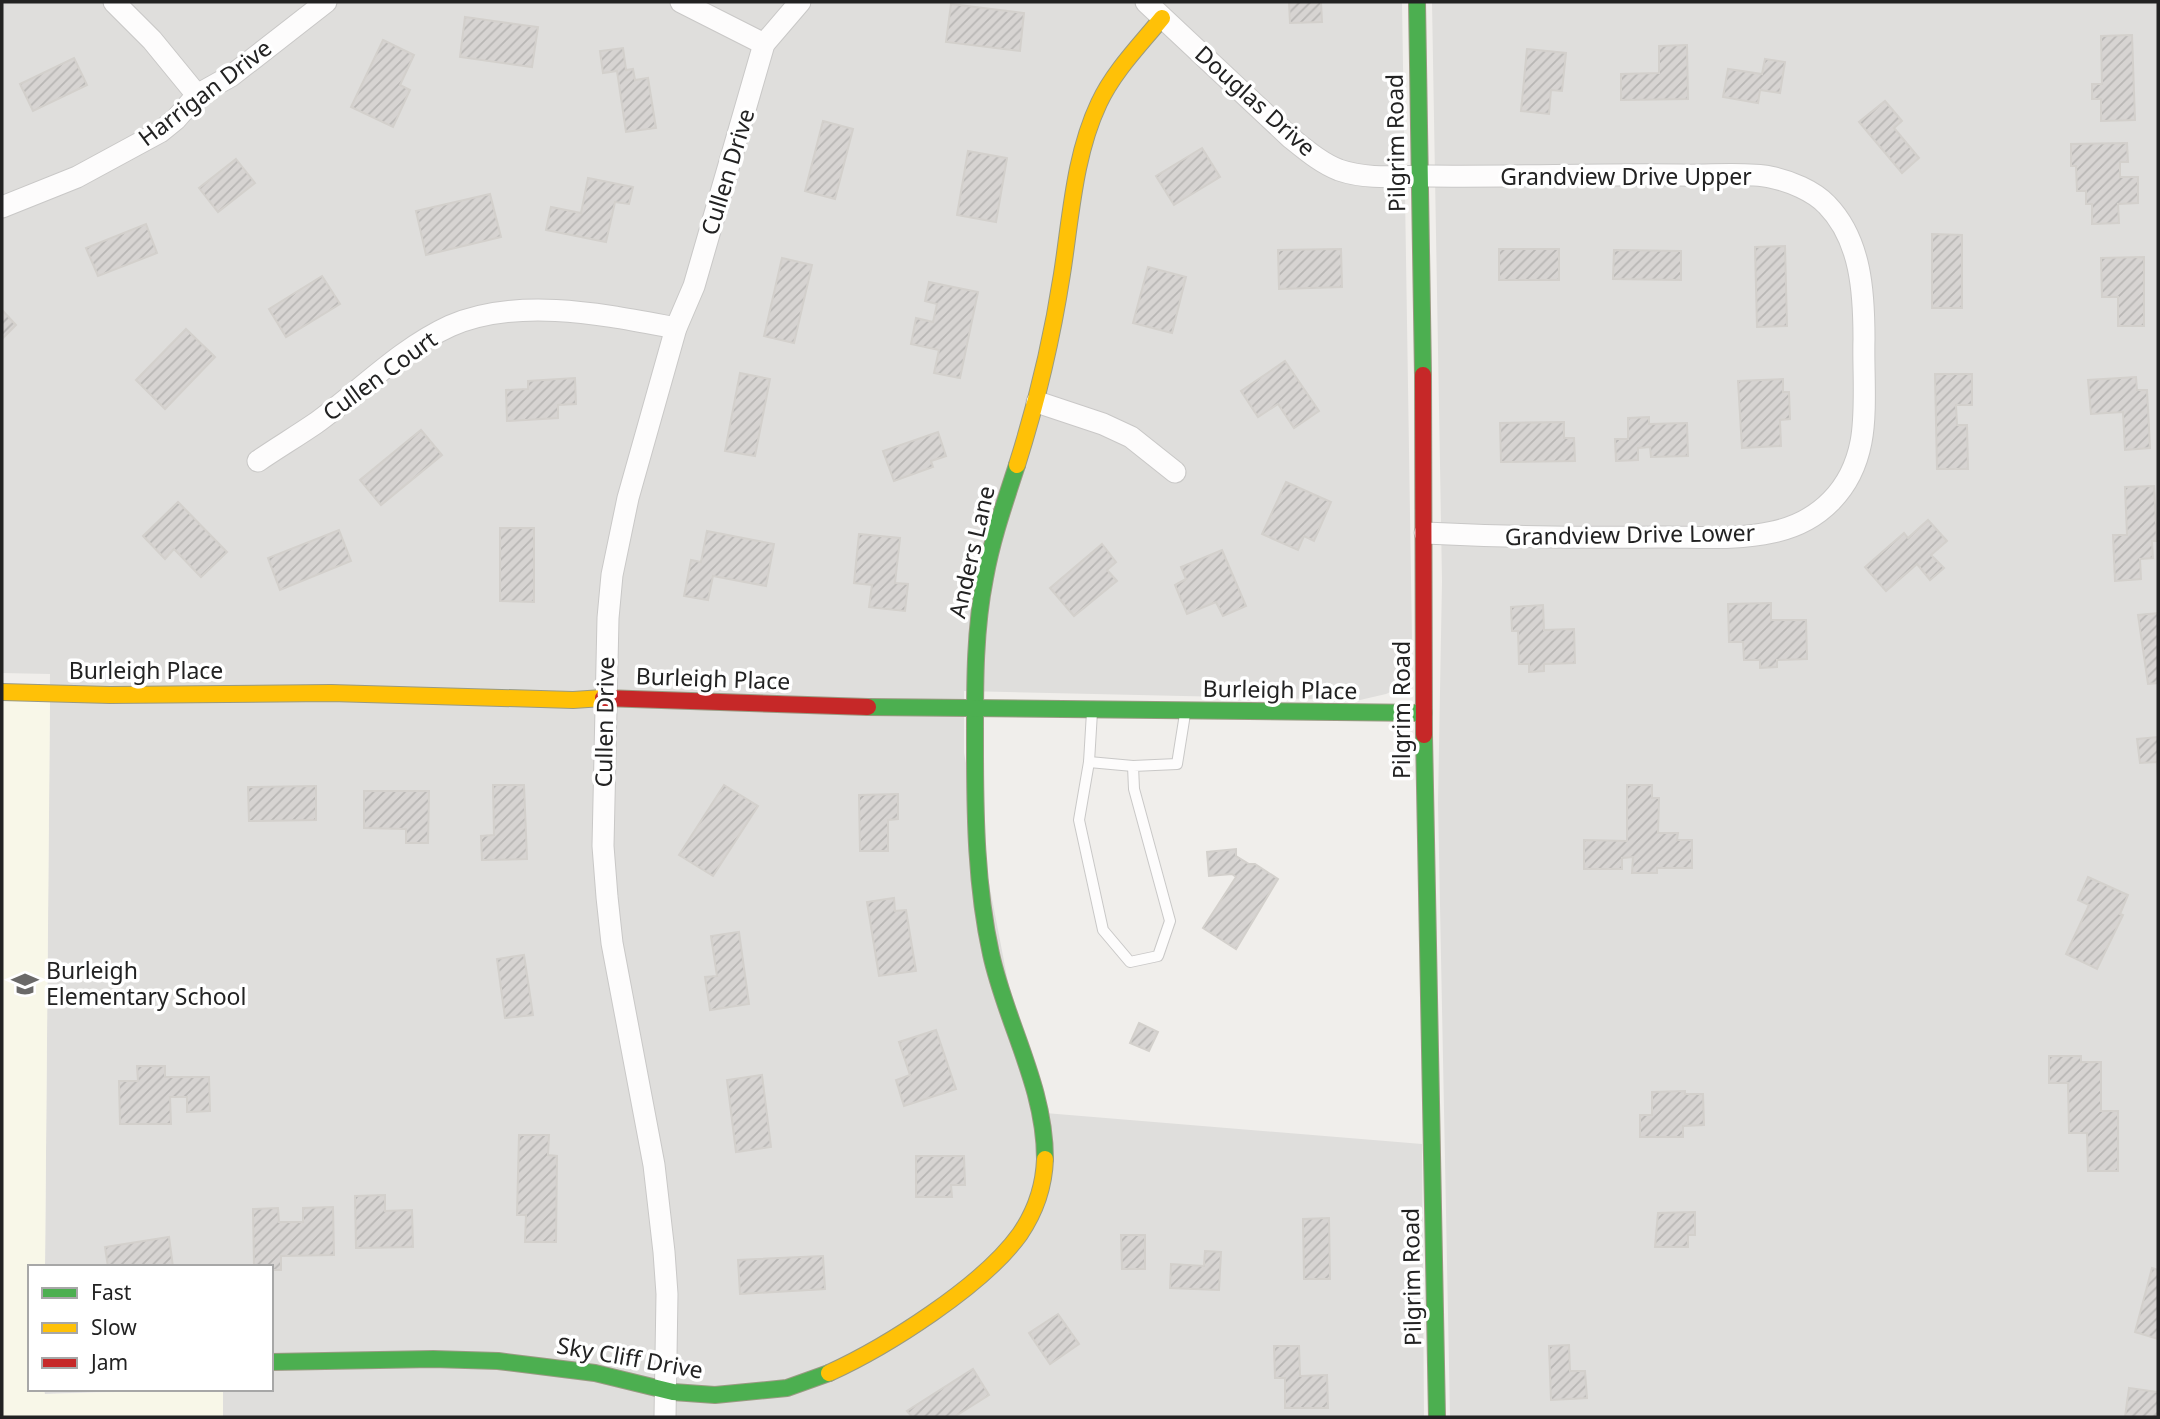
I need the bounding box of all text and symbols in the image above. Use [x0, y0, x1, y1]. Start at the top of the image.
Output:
street label: Harrigan Drive [131, 32, 278, 153]
street label: Douglas Drive [1189, 38, 1323, 163]
street label: Pilgrim Road [1378, 74, 1412, 212]
street label: Cullen Drive [693, 105, 761, 239]
street label: Grandview Drive Upper [1500, 160, 1752, 192]
street label: Cullen Court [316, 323, 443, 428]
street label: Anders Lane [940, 483, 1002, 621]
street label: Grandview Drive Lower [1505, 516, 1756, 552]
street label: Pilgrim Road [1385, 641, 1417, 779]
street label: Burleigh Place [69, 654, 223, 686]
street label: Cullen Drive [587, 656, 621, 788]
street label: Burleigh Place [635, 659, 791, 697]
street label: Burleigh Place [1202, 672, 1358, 706]
place label: Burleigh Elementary School [46, 954, 246, 1012]
school or university icon: Burleigh Elementary School [10, 969, 40, 999]
street label: Pilgrim Road [1394, 1208, 1428, 1346]
legend [28, 1265, 273, 1391]
text: Fast [91, 1278, 132, 1306]
text: Slow [91, 1313, 137, 1341]
street label: Sky Cliff Drive [555, 1328, 706, 1386]
text: Jam [89, 1348, 128, 1376]

